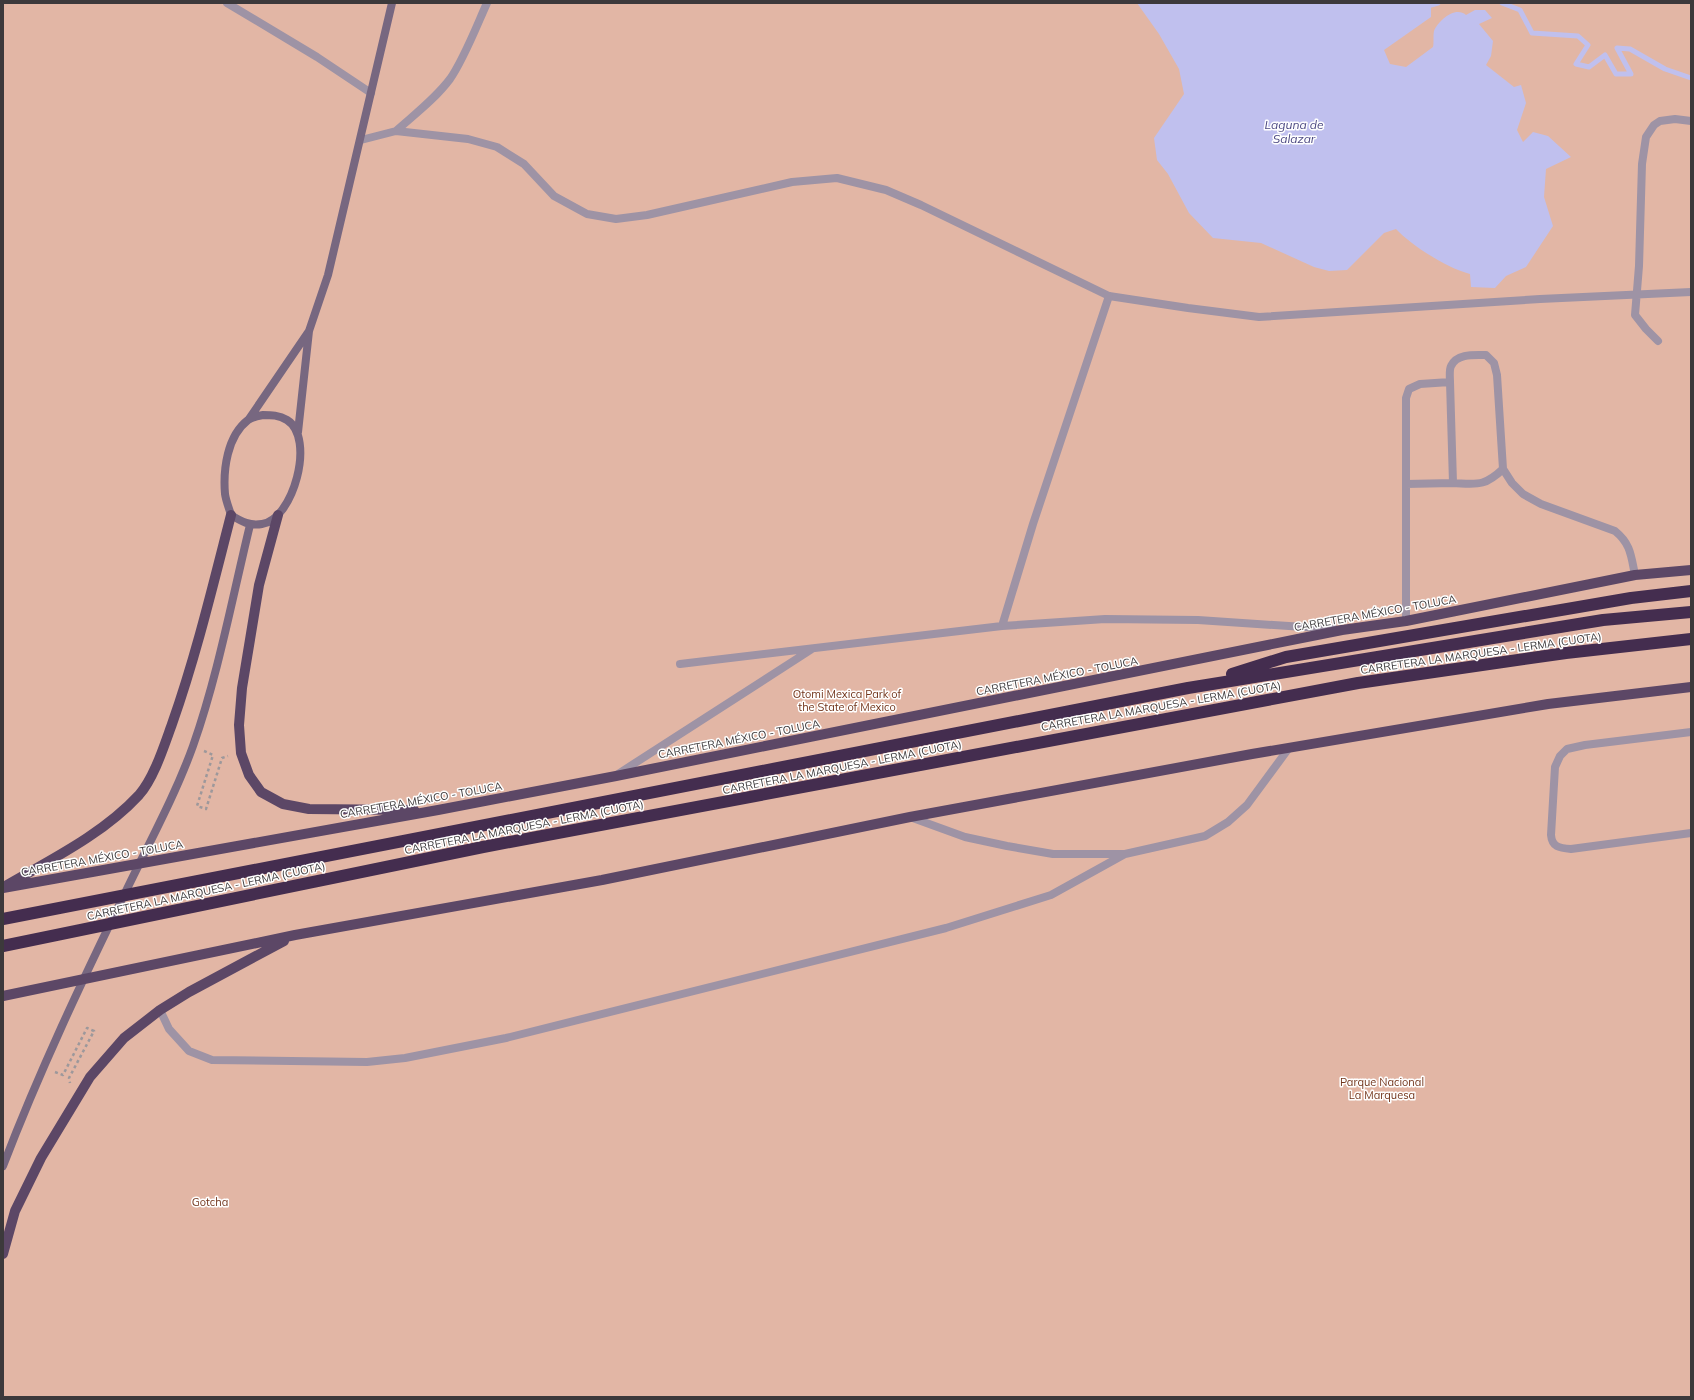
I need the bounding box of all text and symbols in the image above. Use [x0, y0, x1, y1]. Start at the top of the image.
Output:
water label: Laguna de Salazar [1265, 117, 1324, 146]
street label: CARRETERA MÉXICO - TOLUCA [1293, 592, 1457, 634]
street label: CARRETERA LA MARQUESA - LERMA (CUOTA) [1360, 629, 1602, 677]
street label: CARRETERA MÉXICO - TOLUCA [975, 653, 1139, 699]
street label: CARRETERA LA MARQUESA - LERMA (CUOTA) [1040, 678, 1282, 734]
park label: Otomi Mexica Park of the State of Mexico [793, 687, 901, 714]
street label: CARRETERA MÉXICO - TOLUCA [657, 716, 821, 762]
street label: CARRETERA LA MARQUESA - LERMA (CUOTA) [721, 737, 963, 797]
street label: CARRETERA MÉXICO - TOLUCA [339, 779, 503, 821]
street label: CARRETERA LA MARQUESA - LERMA (CUOTA) [403, 797, 645, 857]
street label: CARRETERA MÉXICO - TOLUCA [20, 837, 184, 879]
street label: CARRETERA LA MARQUESA - LERMA (CUOTA) [86, 859, 326, 923]
park label: Parque Nacional La Marquesa [1340, 1075, 1424, 1102]
park label: Gotcha [192, 1195, 228, 1209]

